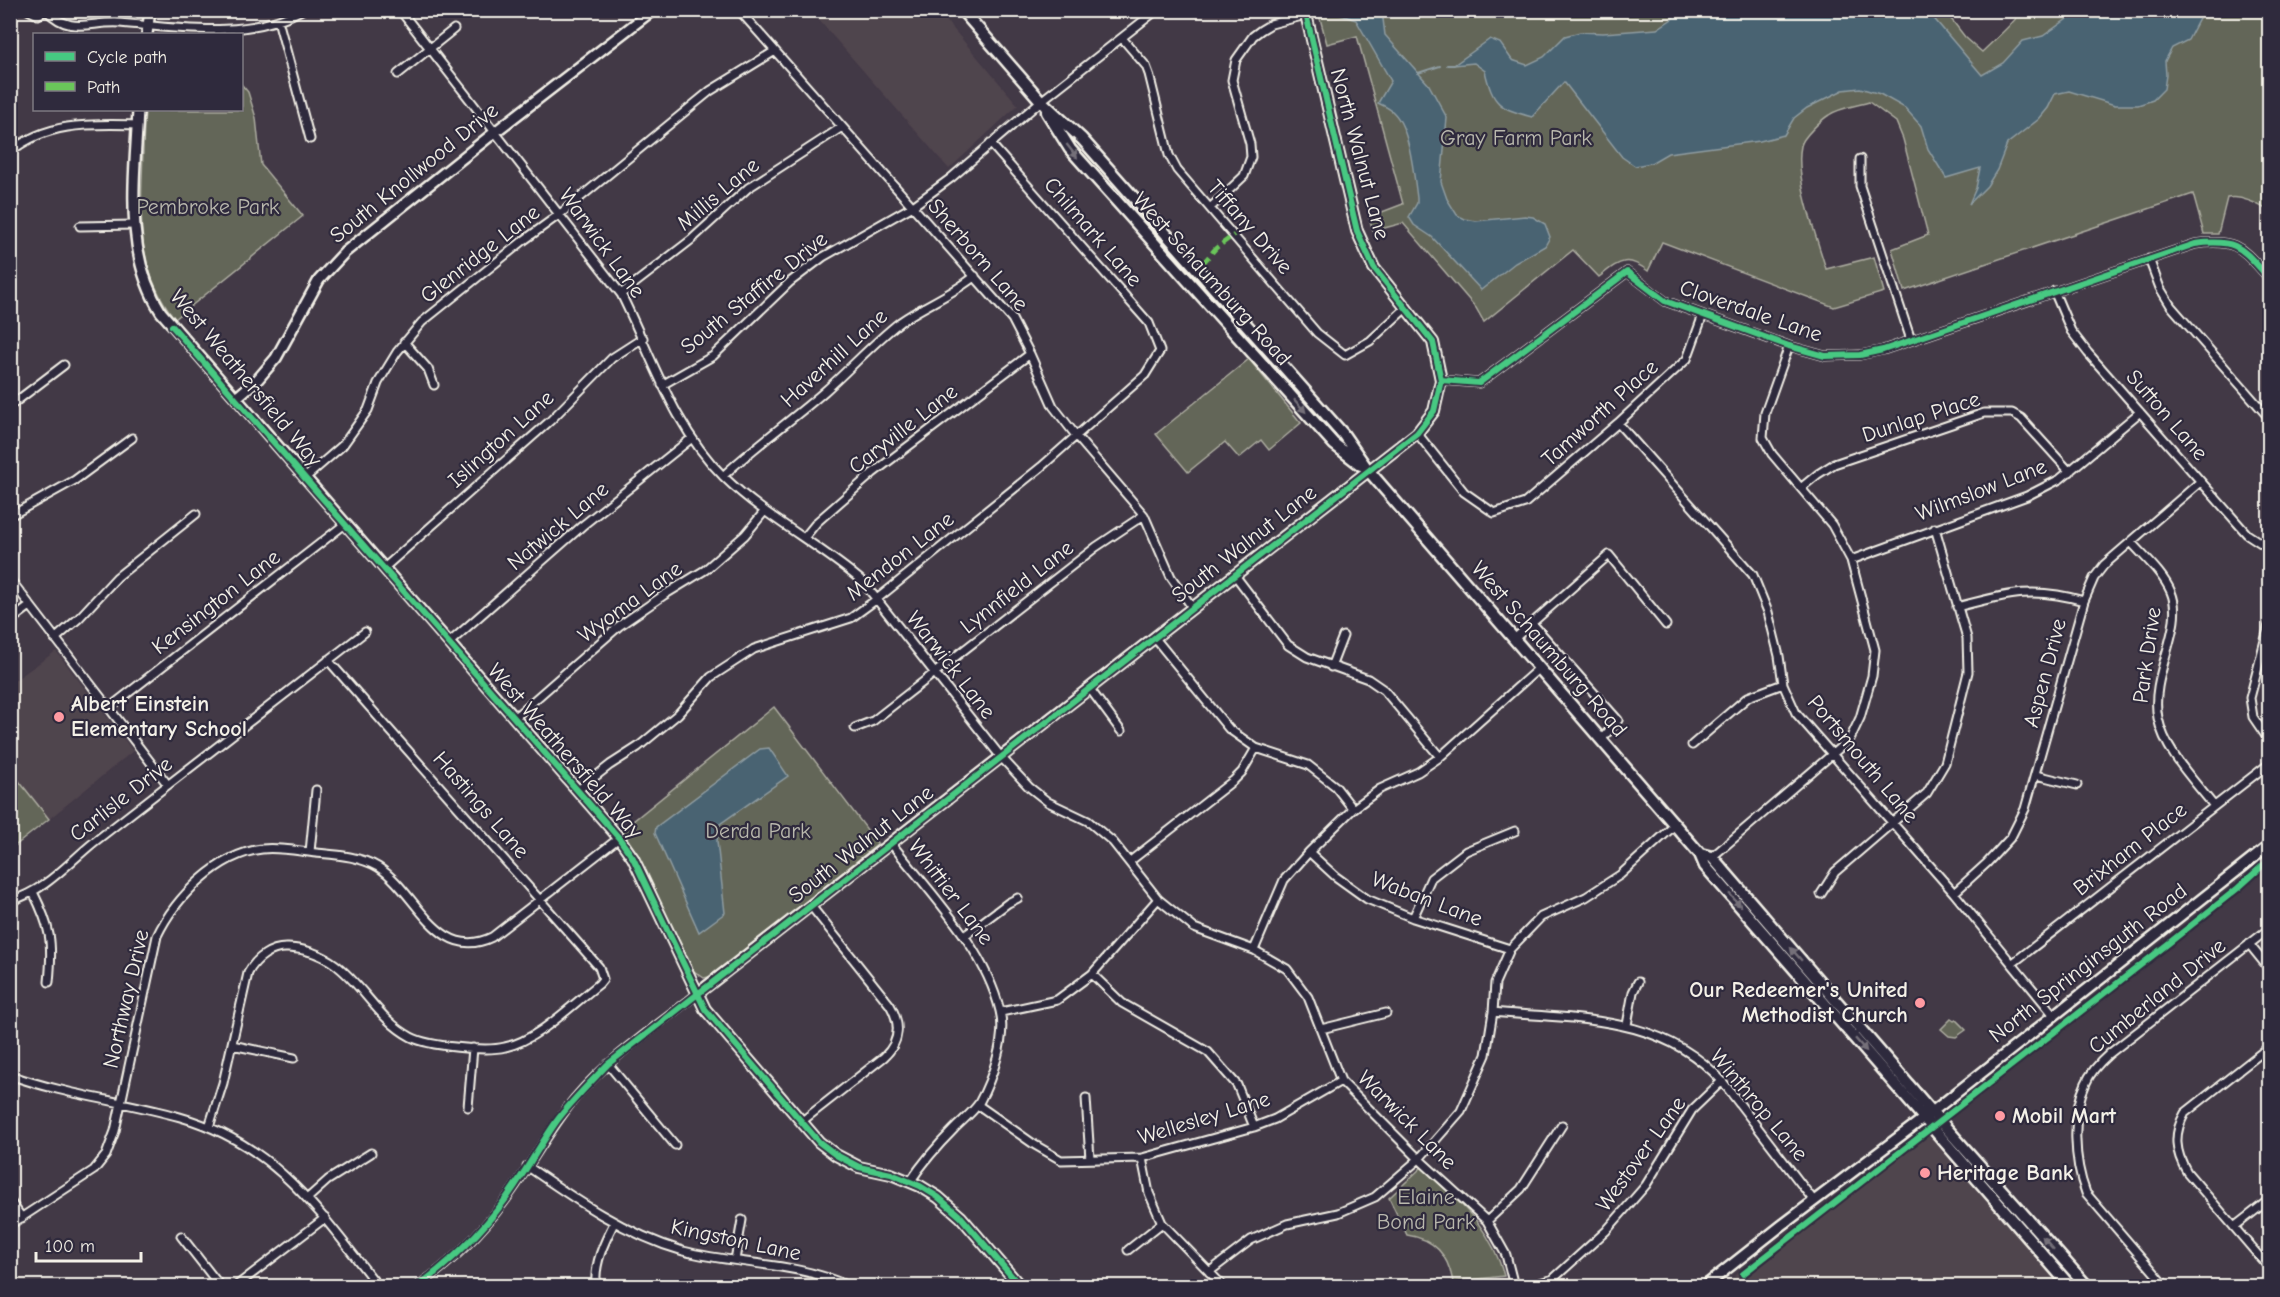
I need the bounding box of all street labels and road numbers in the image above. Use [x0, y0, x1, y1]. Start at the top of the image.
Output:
street label: North Walnut Lane [1325, 66, 1395, 242]
street label: South Knollwood Drive [325, 97, 503, 249]
street label: Millis Lane [671, 152, 765, 236]
street label: Chilmark Lane [1038, 172, 1148, 292]
street label: Tiffany Drive [1202, 175, 1298, 279]
street label: Warwick Lane [553, 183, 651, 303]
street label: West Schaumburg Road [1127, 187, 1297, 371]
street label: Sherborn Lane [922, 193, 1034, 317]
street label: Glenridge Lane [415, 199, 545, 309]
street label: South Staffire Drive [676, 226, 832, 360]
street label: Cloverdale Lane [1676, 274, 1826, 348]
street label: West Weathersfield Way [164, 284, 328, 472]
street label: Haverhill Lane [775, 303, 893, 413]
street label: Tamworth Place [1536, 354, 1664, 472]
street label: Sutton Lane [2121, 364, 2213, 466]
street label: Caryville Lane [843, 378, 963, 480]
street label: Islington Lane [443, 385, 559, 493]
street label: Dunlap Place [1859, 386, 1983, 448]
street label: Wilmslow Lane [1912, 453, 2050, 527]
street label: Natwick Lane [502, 476, 614, 576]
street label: South Walnut Lane [1166, 479, 1322, 609]
street label: Mendon Lane [841, 506, 959, 606]
street label: Lynnfield Lane [955, 535, 1079, 639]
street label: Kensington Lane [147, 544, 285, 660]
street label: Wyoma Lane [573, 556, 687, 648]
street label: West Schaumburg Road [1466, 556, 1632, 742]
street label: Park Drive [2127, 605, 2167, 705]
street label: Warwick Lane [901, 606, 1001, 724]
street label: Aspen Drive [2018, 616, 2072, 730]
street label: West Weathersfield Way [482, 658, 648, 844]
street label: Portsmouth Lane [1802, 690, 1924, 828]
street label: Hastings Lane [427, 746, 535, 864]
street label: Carlisle Drive [64, 751, 178, 847]
street label: South Walnut Lane [783, 779, 939, 909]
street label: Brixham Place [2068, 797, 2192, 901]
street label: Whittier Lane [903, 834, 999, 950]
street label: Waban Lane [1368, 866, 1486, 932]
street label: North Springinsguth Road [1984, 878, 2192, 1048]
street label: Northway Drive [97, 927, 155, 1071]
street label: Cumberland Drive [2083, 933, 2231, 1059]
street label: Winthrop Lane [1705, 1044, 1813, 1166]
street label: Warwick Lane [1352, 1065, 1462, 1175]
street label: Wellesley Lane [1135, 1086, 1273, 1150]
street label: Westover Lane [1591, 1091, 1691, 1217]
street label: Kingston Lane [669, 1214, 803, 1266]

